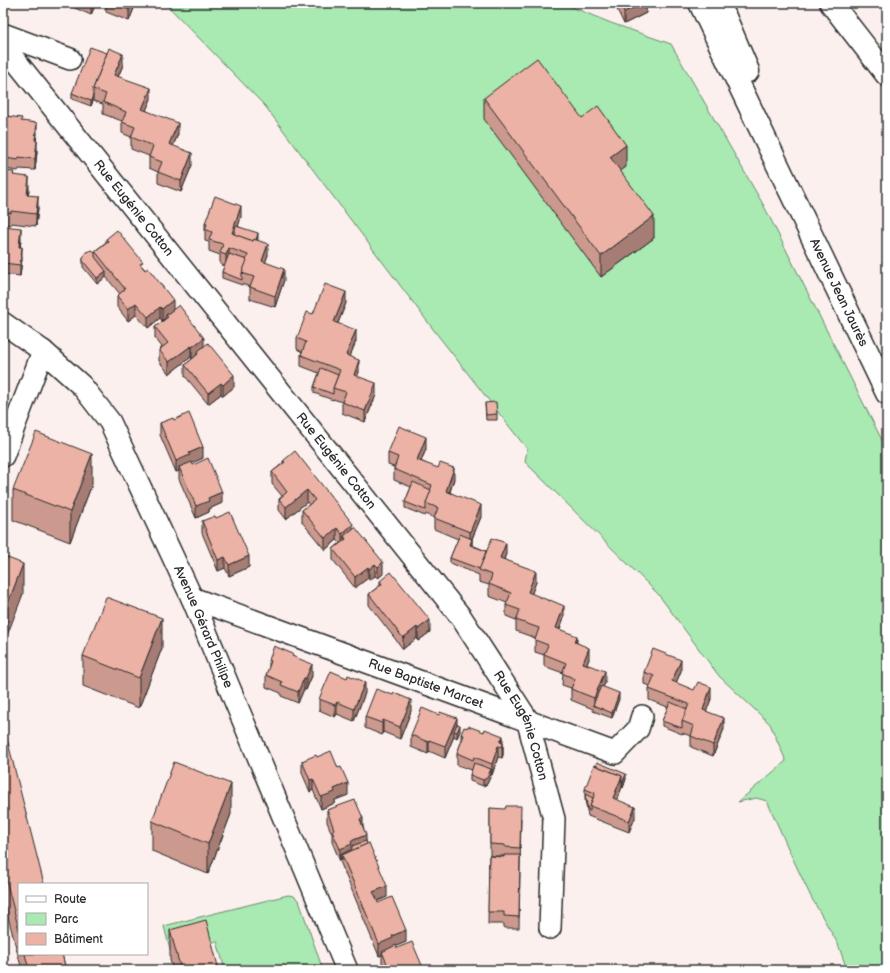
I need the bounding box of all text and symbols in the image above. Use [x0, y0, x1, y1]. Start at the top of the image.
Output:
street label: Rue Eugénie Cotton [90, 157, 177, 260]
street label: Avenue Jean Jaurès [806, 236, 872, 350]
street label: Rue Eugénie Cotton [293, 410, 380, 513]
street label: Avenue Gérard Philipe [170, 563, 237, 691]
street label: Rue Baptiste Marcet [366, 655, 486, 712]
street label: Rue Eugénie Cotton [490, 668, 551, 782]
legend [18, 883, 148, 955]
text: Route [54, 892, 86, 907]
text: Parc [54, 912, 78, 927]
text: Bâtiment [54, 932, 103, 947]

